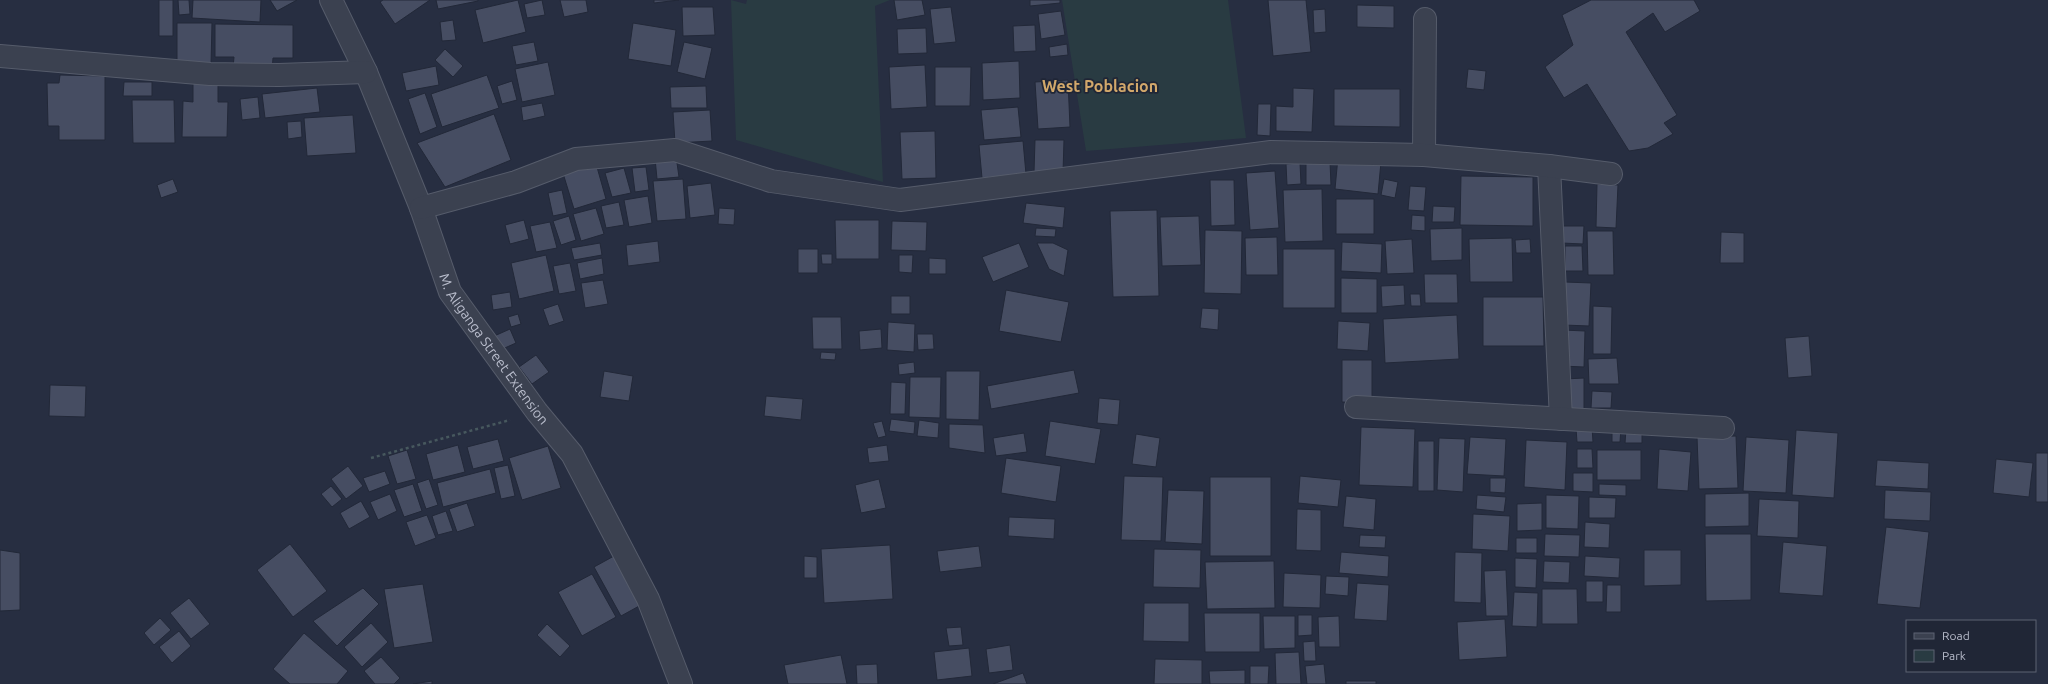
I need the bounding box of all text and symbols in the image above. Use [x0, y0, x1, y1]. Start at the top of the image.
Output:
district label: West Poblacion [1042, 77, 1158, 95]
street label: M. Aliganga Street Extension [436, 271, 552, 428]
legend [1906, 620, 2036, 672]
text: Road [1942, 629, 1970, 642]
text: Park [1942, 649, 1966, 662]

